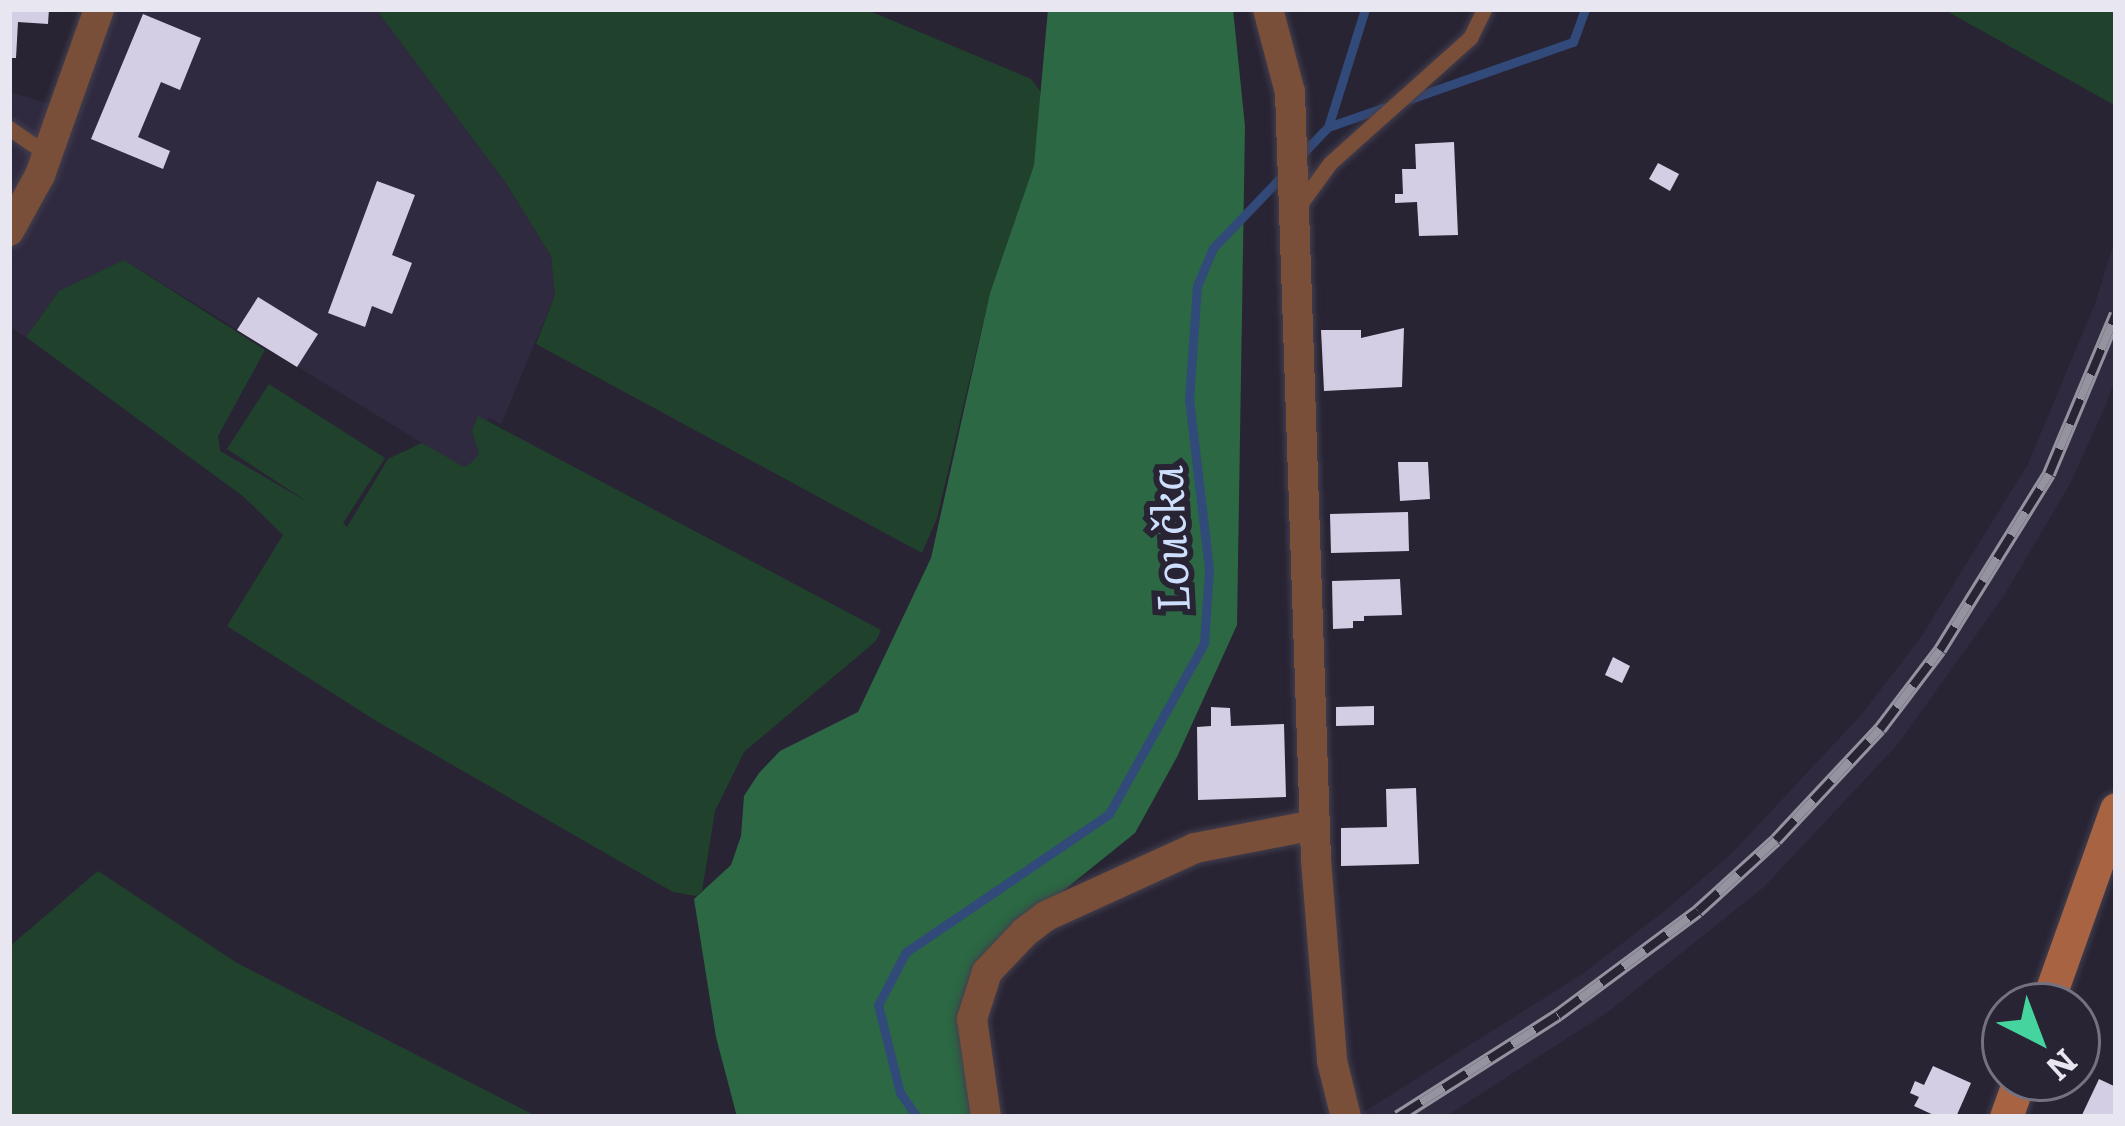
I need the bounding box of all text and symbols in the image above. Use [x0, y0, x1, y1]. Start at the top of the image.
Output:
water label: Loučka [1136, 464, 1198, 614]
north arrow [1981, 982, 2101, 1102]
text: N [2037, 1039, 2090, 1094]

